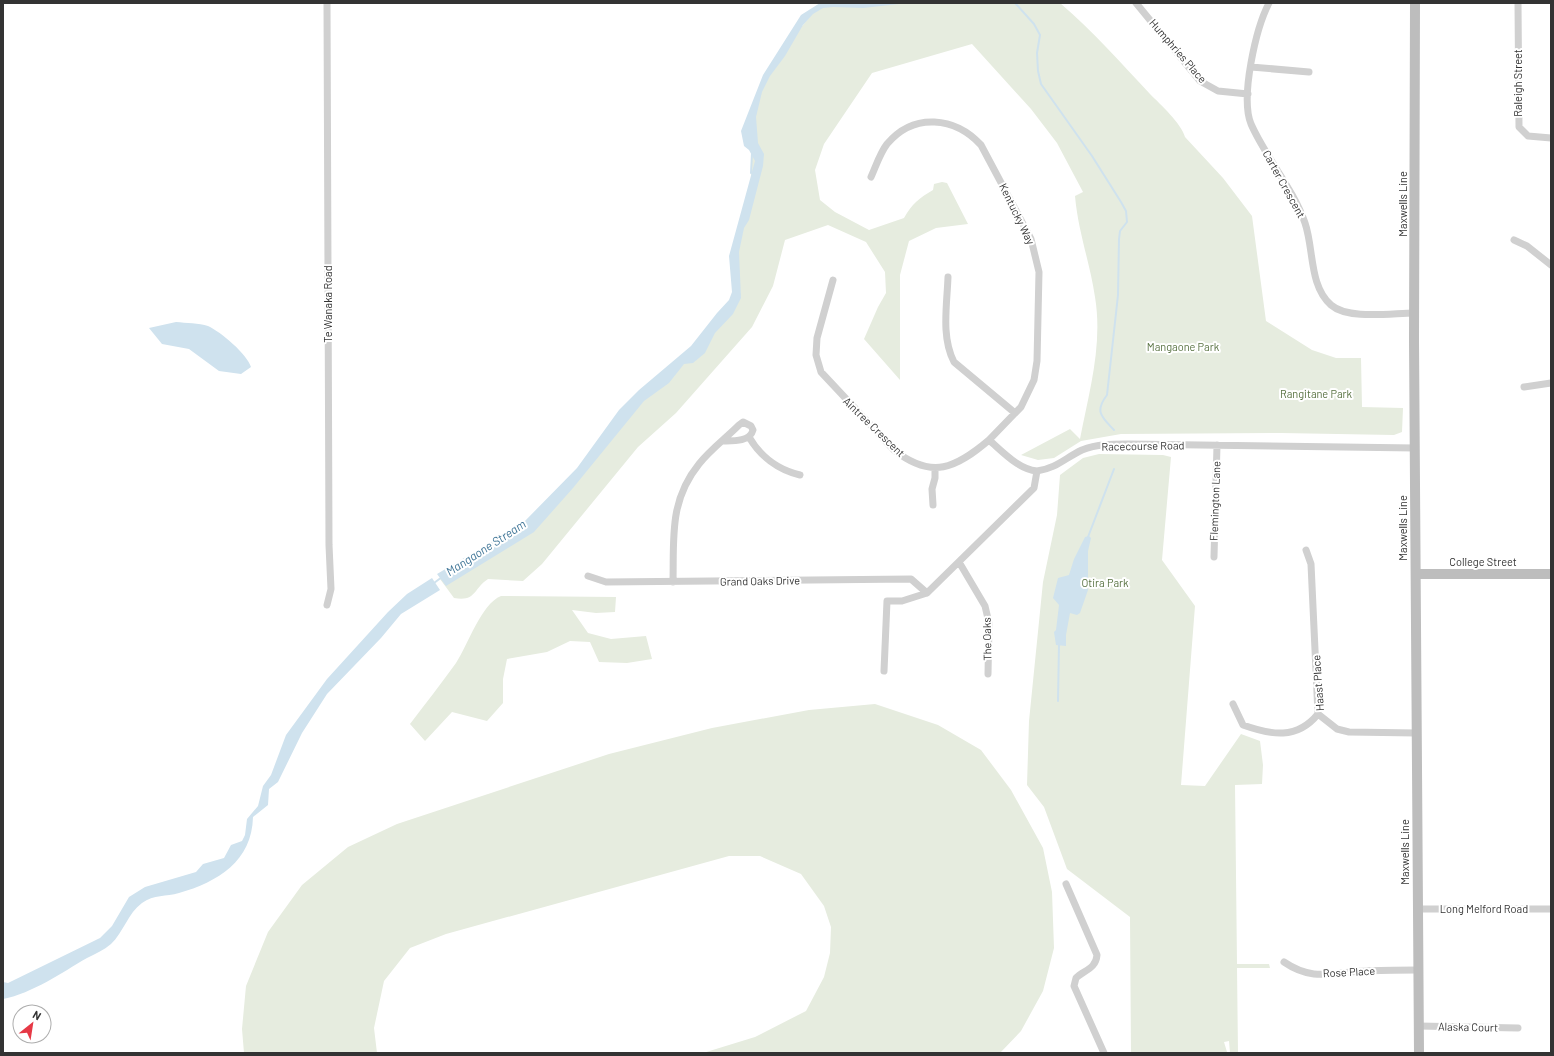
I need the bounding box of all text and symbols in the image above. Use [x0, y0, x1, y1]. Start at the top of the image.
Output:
street label: Humphries Place [1147, 16, 1210, 85]
street label: Raleigh Street [1511, 49, 1524, 117]
street label: Carter Crescent [1260, 148, 1308, 220]
street label: Maxwells Line [1396, 171, 1409, 237]
street label: Kentucky Way [997, 181, 1038, 247]
street label: Te Wanaka Road [321, 265, 334, 343]
park label: Mangaone Park [1147, 340, 1220, 353]
park label: Rangitane Park [1280, 387, 1353, 400]
street label: Aintree Crescent [841, 394, 908, 459]
street label: Racecourse Road [1101, 438, 1185, 453]
street label: Flemington Lane [1207, 461, 1222, 541]
street label: Maxwells Line [1396, 495, 1409, 561]
water label: Mangaone Stream [443, 516, 528, 578]
street label: College Street [1449, 555, 1517, 568]
street label: Grand Oaks Drive [720, 573, 800, 588]
park label: Otira Park [1081, 576, 1129, 589]
street label: The Oaks [980, 617, 993, 661]
street label: Haast Place [1309, 654, 1326, 711]
street label: Maxwells Line [1398, 819, 1411, 885]
street label: Long Melford Road [1440, 902, 1528, 915]
street label: Rose Place [1323, 964, 1376, 979]
north arrow [12, 1004, 52, 1044]
text: N [31, 1007, 44, 1022]
street label: Alaska Court [1438, 1019, 1498, 1034]

